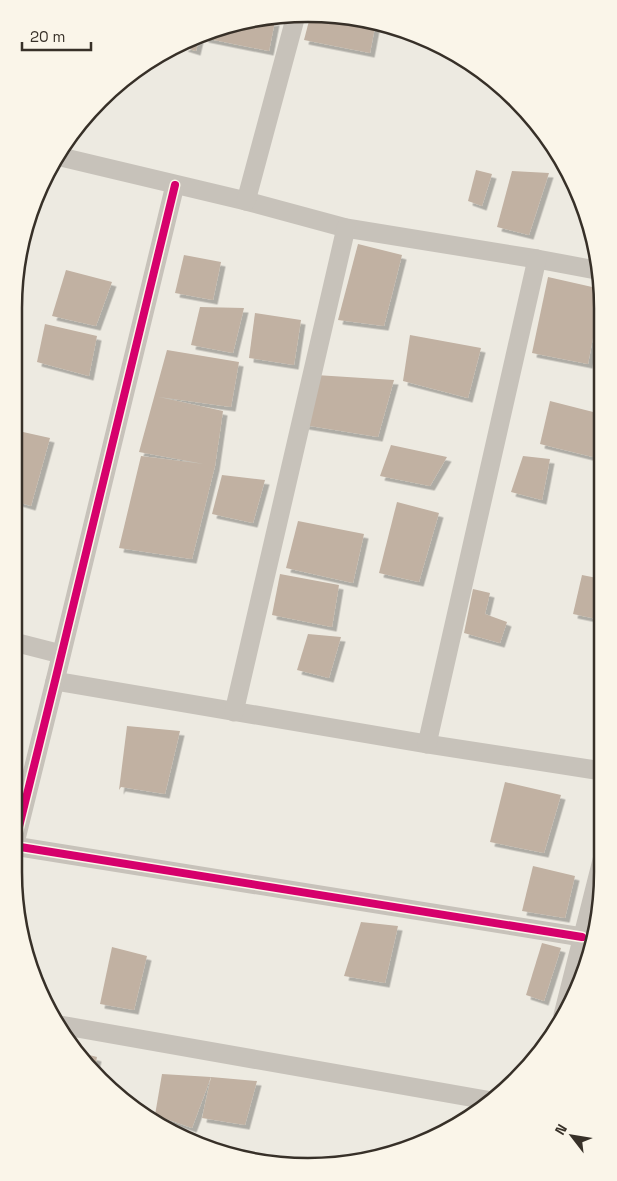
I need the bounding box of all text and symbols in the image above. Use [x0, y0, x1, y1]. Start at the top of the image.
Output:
scale bar [22, 20, 91, 52]
text: 20 m [30, 27, 65, 46]
north arrow [547, 1111, 597, 1161]
text: N [551, 1121, 571, 1138]

